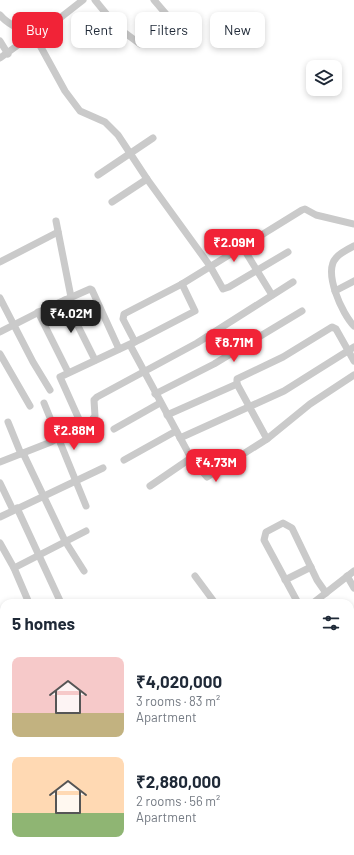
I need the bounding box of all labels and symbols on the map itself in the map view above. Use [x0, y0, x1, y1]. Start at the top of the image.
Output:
pin: ₹2.09M [201, 229, 267, 263]
pin: ₹4.02M [38, 300, 104, 334]
pin: ₹8.71M [201, 329, 267, 363]
pin: ₹2.88M [41, 417, 107, 451]
pin: ₹4.73M [183, 449, 249, 483]

